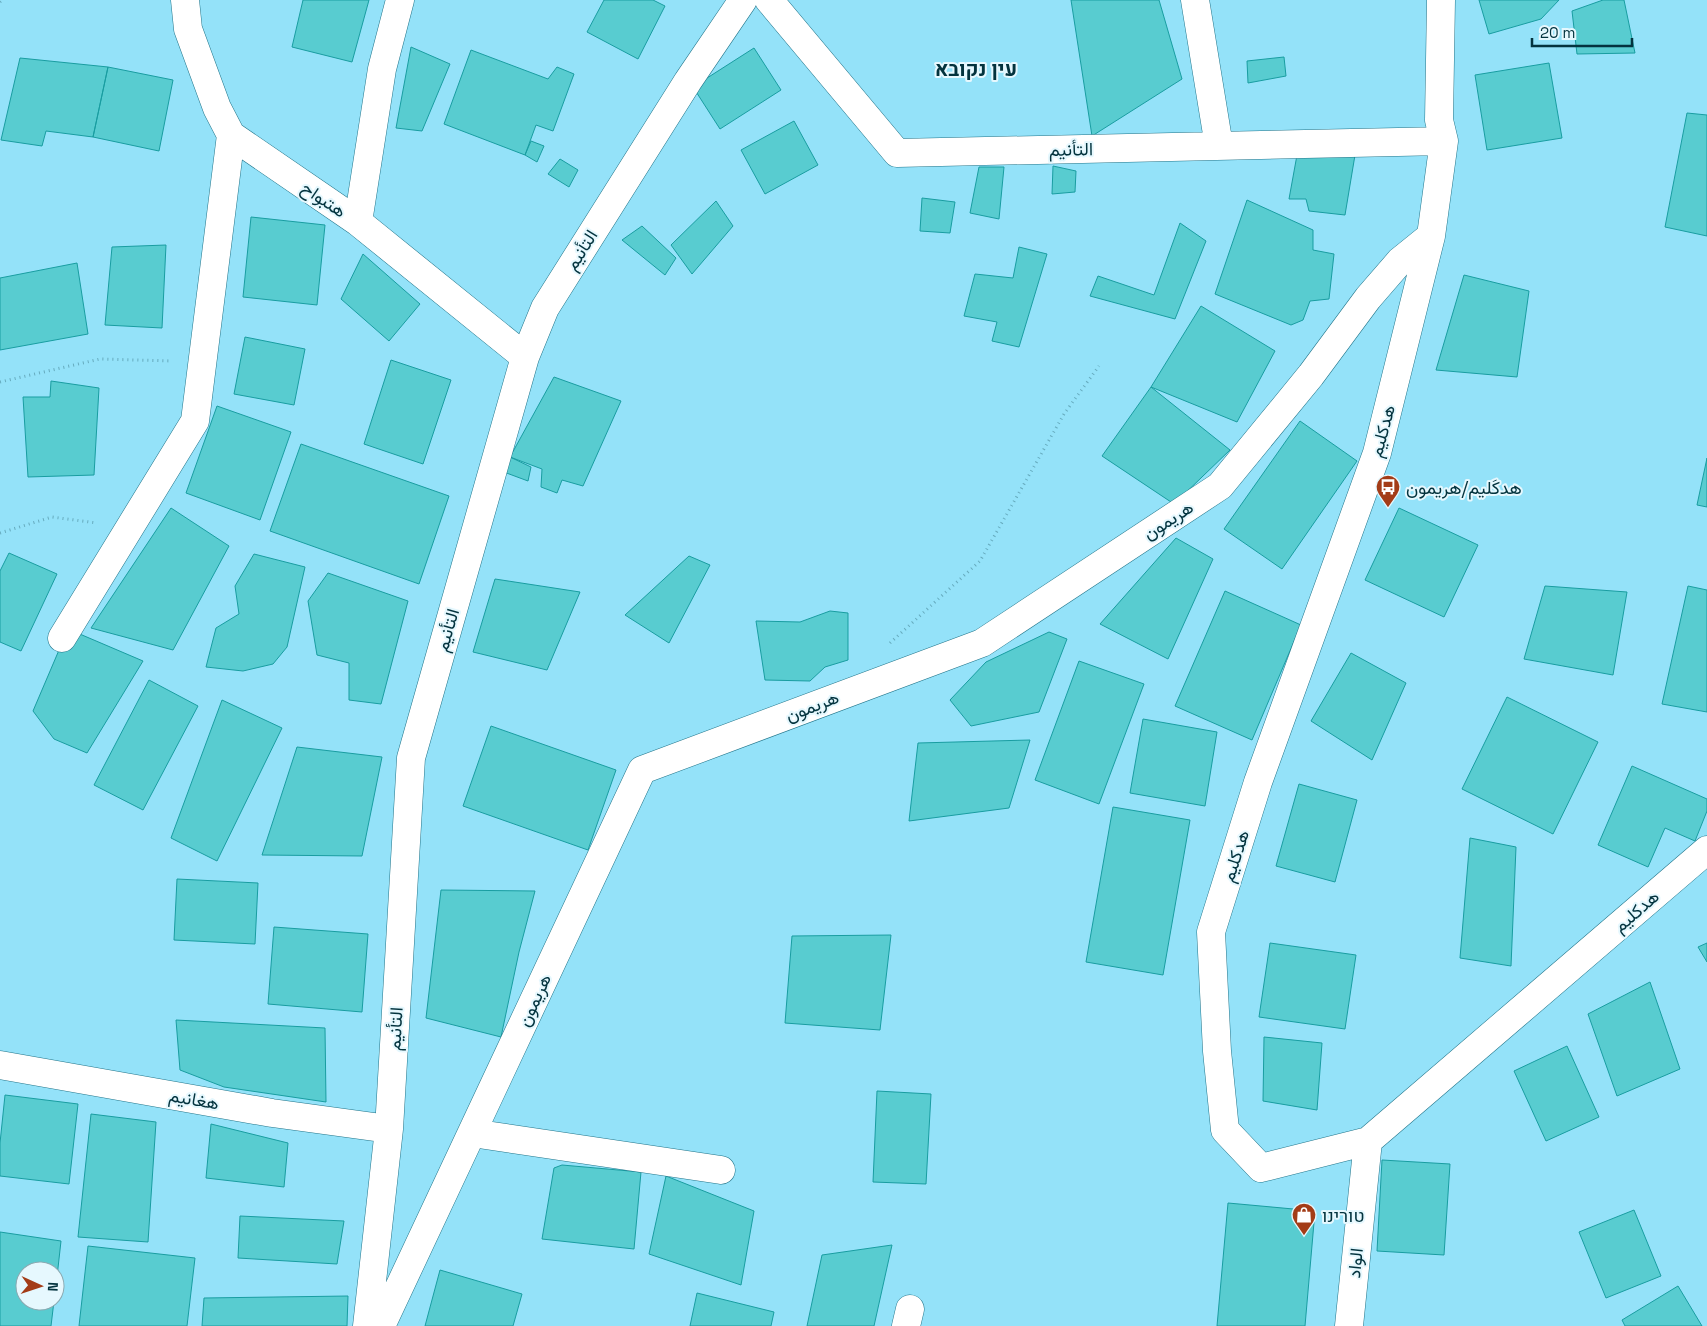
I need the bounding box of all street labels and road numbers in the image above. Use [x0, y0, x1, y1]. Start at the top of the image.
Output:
street label: التأنيم [1049, 137, 1093, 162]
street label: هتبواح [297, 176, 351, 223]
street label: التأنيم [560, 225, 603, 275]
street label: هدكليم [1364, 402, 1401, 460]
street label: هريمون [1138, 495, 1198, 545]
street label: التأنيم [430, 606, 465, 655]
street label: هريمون [782, 685, 842, 727]
street label: هدكليم [1216, 827, 1255, 885]
street label: هدكليم [1608, 885, 1664, 938]
street label: هريمون [512, 970, 556, 1030]
street label: التأنيم [382, 1006, 409, 1052]
street label: هغانيم [167, 1083, 221, 1116]
street label: الواد [1342, 1247, 1368, 1279]

